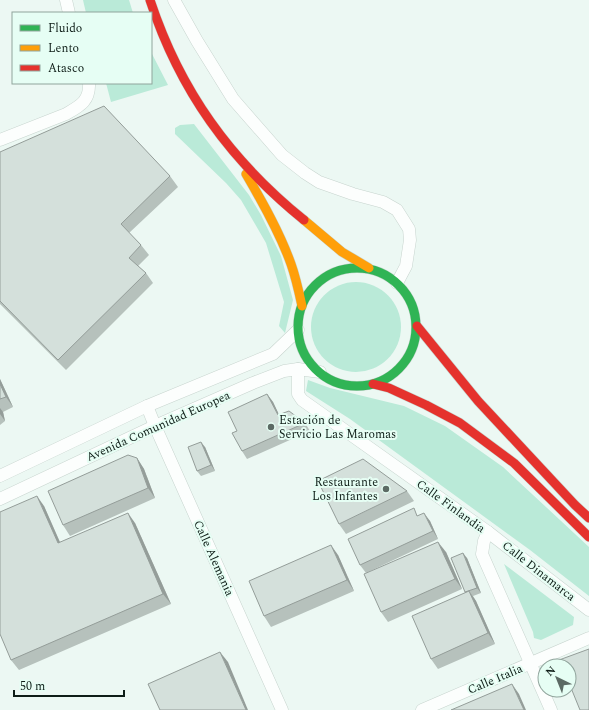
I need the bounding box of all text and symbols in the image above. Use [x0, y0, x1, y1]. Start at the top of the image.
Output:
legend [12, 12, 152, 84]
text: Fluido [48, 19, 82, 38]
text: Lento [48, 39, 79, 58]
text: Atasco [48, 59, 84, 78]
street label: Avenida Comunidad Europea [83, 386, 233, 467]
place label: Estación de Servicio Las Maromas [279, 411, 396, 444]
marker: Estación de Servicio Las Maromas [266, 422, 276, 432]
place label: Restaurante Los Infantes [312, 473, 378, 506]
street label: Calle Finlandia [412, 475, 489, 538]
marker: Restaurante Los Infantes [381, 484, 391, 494]
street label: Calle Alemania [188, 517, 239, 599]
street label: Calle Dinamarca [498, 537, 580, 606]
north arrow [537, 658, 577, 698]
street label: Calle Italia [465, 659, 526, 700]
text: N [541, 662, 560, 680]
scale bar [14, 672, 124, 698]
text: 50 m [20, 677, 45, 696]

